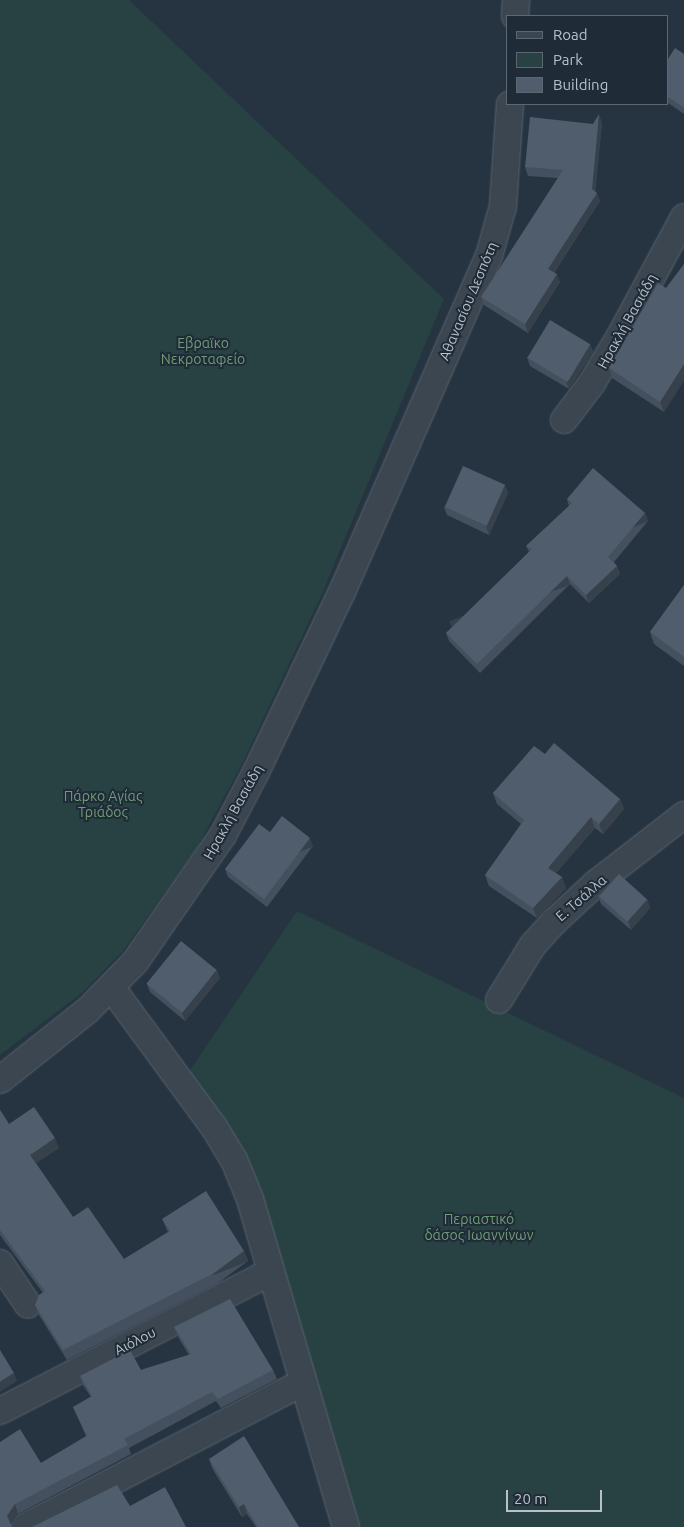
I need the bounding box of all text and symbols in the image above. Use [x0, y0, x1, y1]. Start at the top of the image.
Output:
legend [507, 15, 669, 105]
text: Road [553, 26, 588, 43]
text: Park [553, 51, 583, 68]
text: Building [553, 76, 608, 93]
street label: Αθανασίου Δεσπότη [435, 239, 501, 363]
street label: Ηρακλή Βασιάδη [594, 271, 660, 371]
park label: Εβραϊκο Νεκροταφείο [161, 335, 245, 368]
street label: Ηρακλή Βασιάδη [200, 762, 266, 862]
park label: Πάρκο Αγίας Τριάδος [64, 788, 142, 820]
street label: Ε. Τσάλλα [552, 871, 610, 925]
park label: Περιαστικό δάσος Ιωαννίνων [424, 1211, 534, 1244]
street label: Αιόλου [112, 1324, 158, 1358]
scale bar [509, 1480, 605, 1512]
text: 20 m [514, 1490, 547, 1507]

